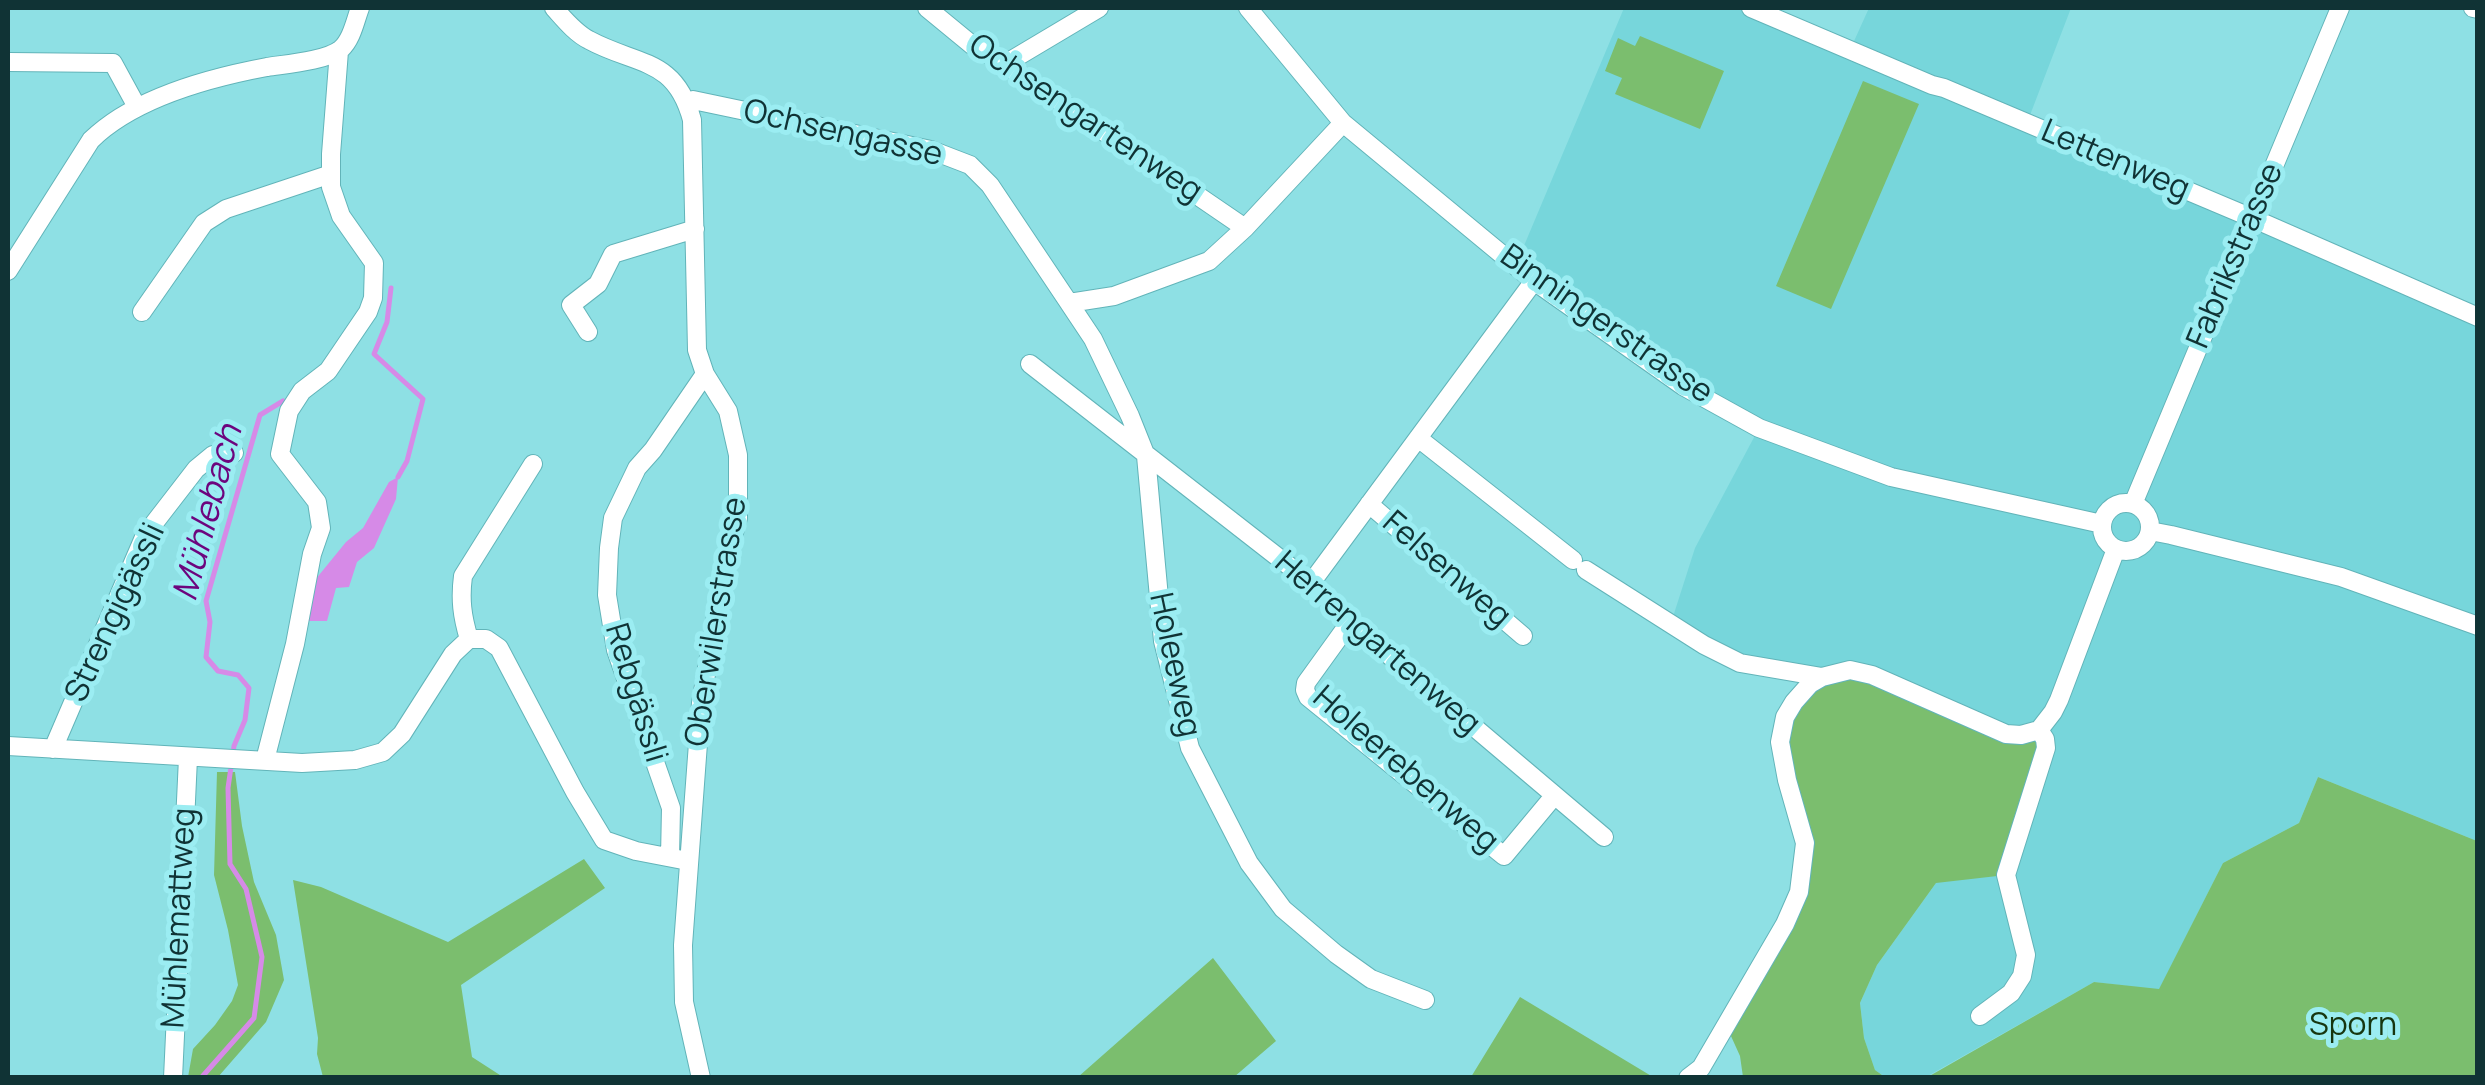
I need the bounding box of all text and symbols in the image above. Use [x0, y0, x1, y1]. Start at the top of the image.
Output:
street label: Ochsengartenweg [961, 27, 1209, 211]
street label: Ochsengasse [740, 92, 946, 176]
street label: Lettenweg [2035, 113, 2195, 209]
street label: Fabrikstrasse [2180, 158, 2292, 354]
street label: Binningerstrasse [1492, 237, 1720, 413]
water label: Mühlebach [165, 421, 253, 605]
street label: Oberwilerstrasse [678, 495, 756, 749]
street label: Felsenweg [1374, 504, 1518, 636]
street label: Strengigässli [58, 518, 174, 708]
street label: Herrengartenweg [1266, 544, 1488, 744]
street label: Holeeweg [1140, 589, 1208, 741]
street label: Rebgässli [596, 619, 674, 767]
street label: Holeerebenweg [1304, 679, 1506, 861]
street label: Mühlemattweg [155, 807, 205, 1029]
park label: Sporn [2309, 1007, 2397, 1045]

